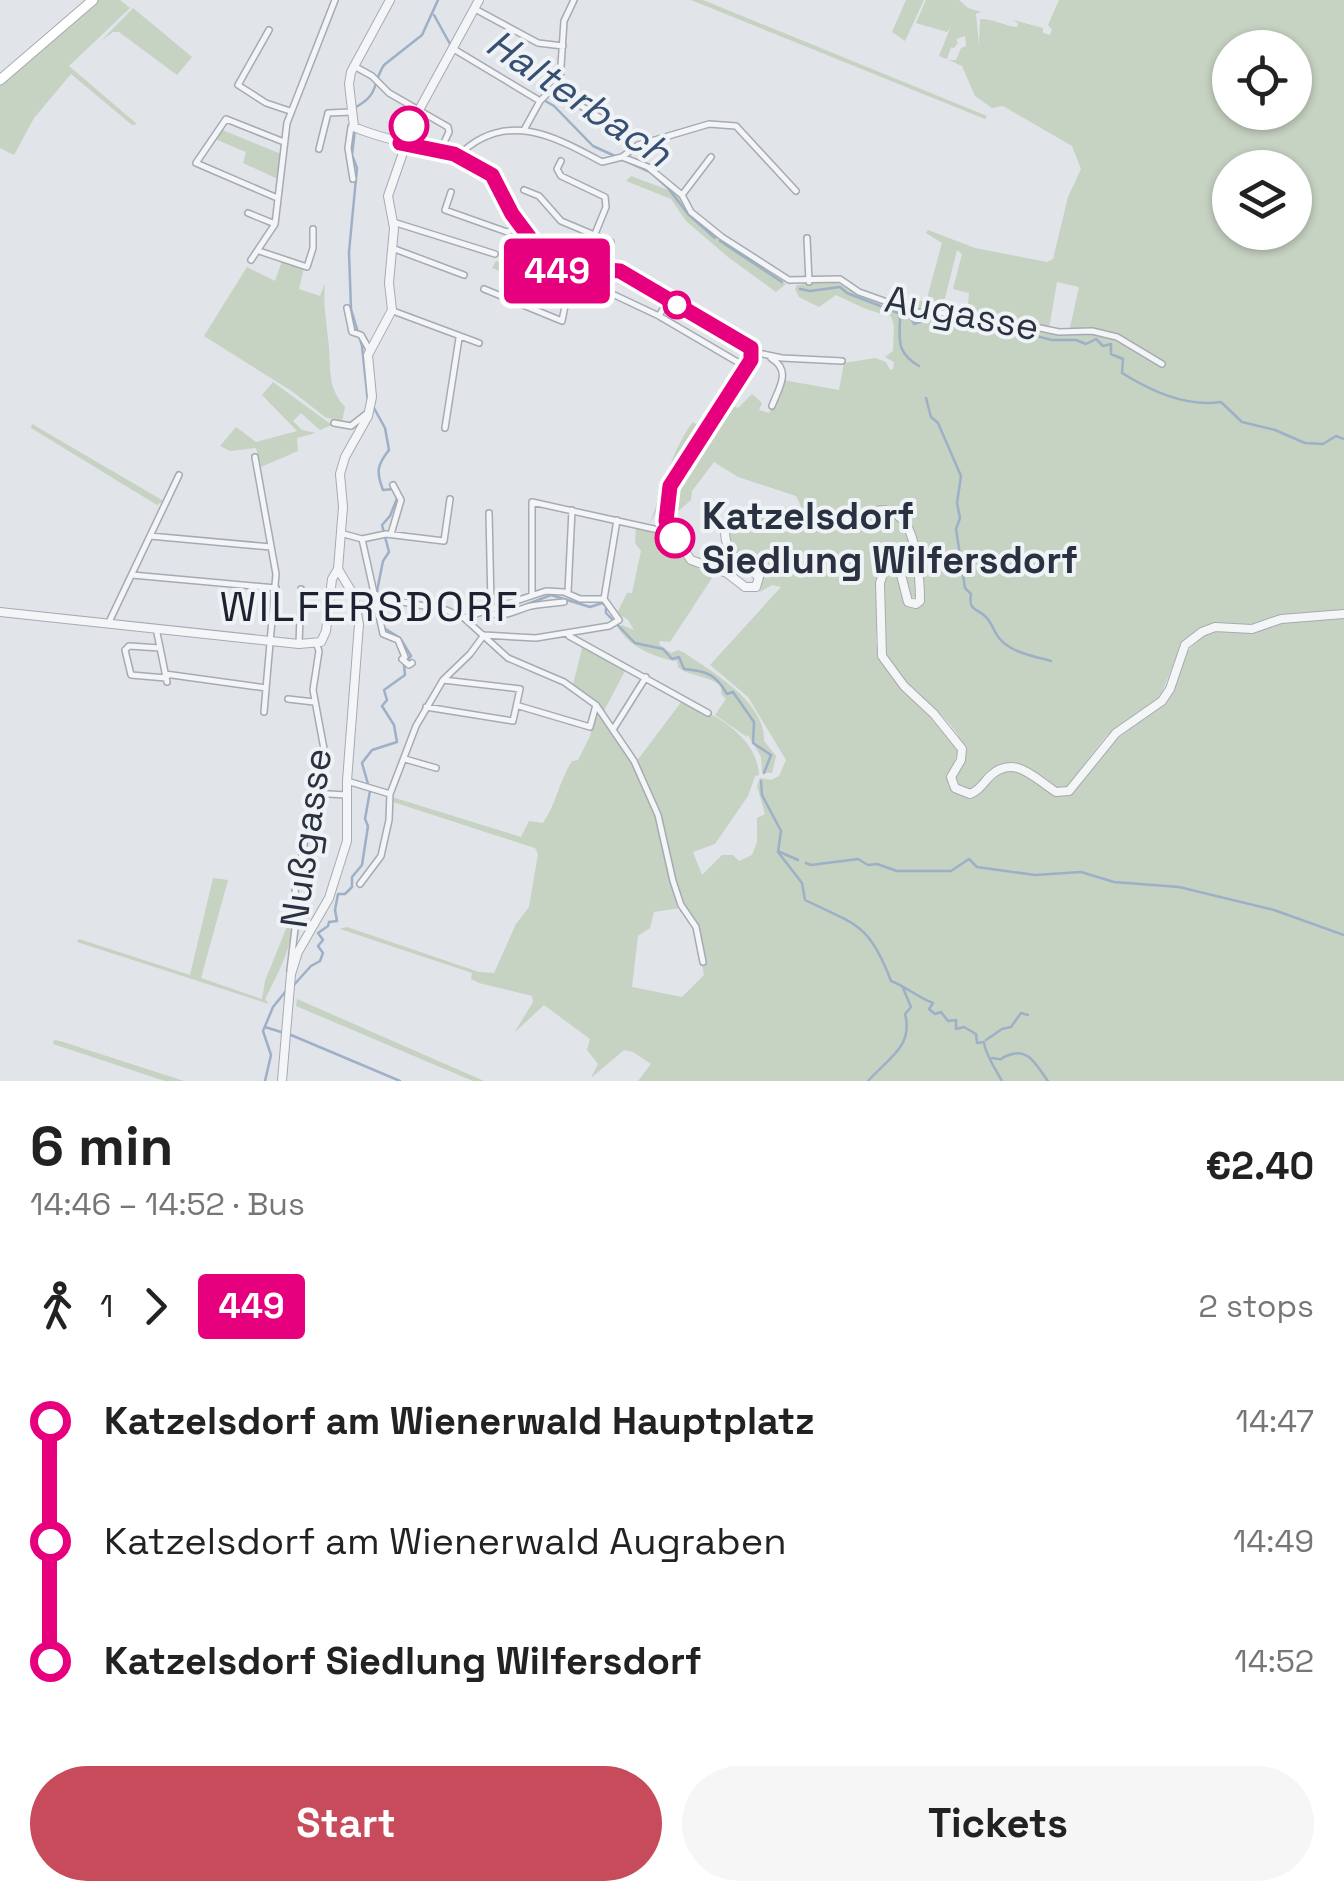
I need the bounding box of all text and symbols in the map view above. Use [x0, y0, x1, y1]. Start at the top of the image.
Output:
water label: Halterbach [477, 18, 682, 179]
map controls [1212, 30, 1312, 250]
button: locate [1212, 30, 1312, 130]
unlabelled marker [390, 107, 428, 145]
button: layers [1212, 150, 1312, 250]
line badge: 449 [500, 238, 614, 304]
text: 449 [524, 249, 590, 293]
street label: Augasse [881, 275, 1043, 351]
unlabelled marker [664, 292, 690, 318]
place label: Katzelsdorf Siedlung Wilfersdorf [702, 492, 1078, 584]
marker: Katzelsdorf Siedlung Wilfersdorf [656, 519, 694, 557]
district label: WILFERSDORF [220, 580, 520, 633]
street label: Nußgasse [270, 745, 342, 931]
text: 6 min [30, 1111, 173, 1181]
text: €2.40 [1206, 1142, 1314, 1190]
text: 14:46 – 14:52 · Bus [30, 1184, 305, 1224]
icon: walk [30, 1279, 85, 1334]
icon: forward [128, 1279, 183, 1334]
text: 449 [218, 1284, 285, 1328]
text: 1 [100, 1286, 113, 1326]
text: 2 stops [1199, 1286, 1314, 1326]
text: Katzelsdorf am Wienerwald Hauptplatz [104, 1397, 815, 1445]
text: 14:47 [1236, 1401, 1314, 1441]
text: Katzelsdorf am Wienerwald Augraben [104, 1517, 787, 1565]
text: 14:49 [1233, 1521, 1314, 1561]
text: Katzelsdorf Siedlung Wilfersdorf [104, 1637, 702, 1685]
text: 14:52 [1234, 1641, 1314, 1681]
button: Start [30, 1766, 662, 1881]
button: Tickets [682, 1766, 1314, 1881]

